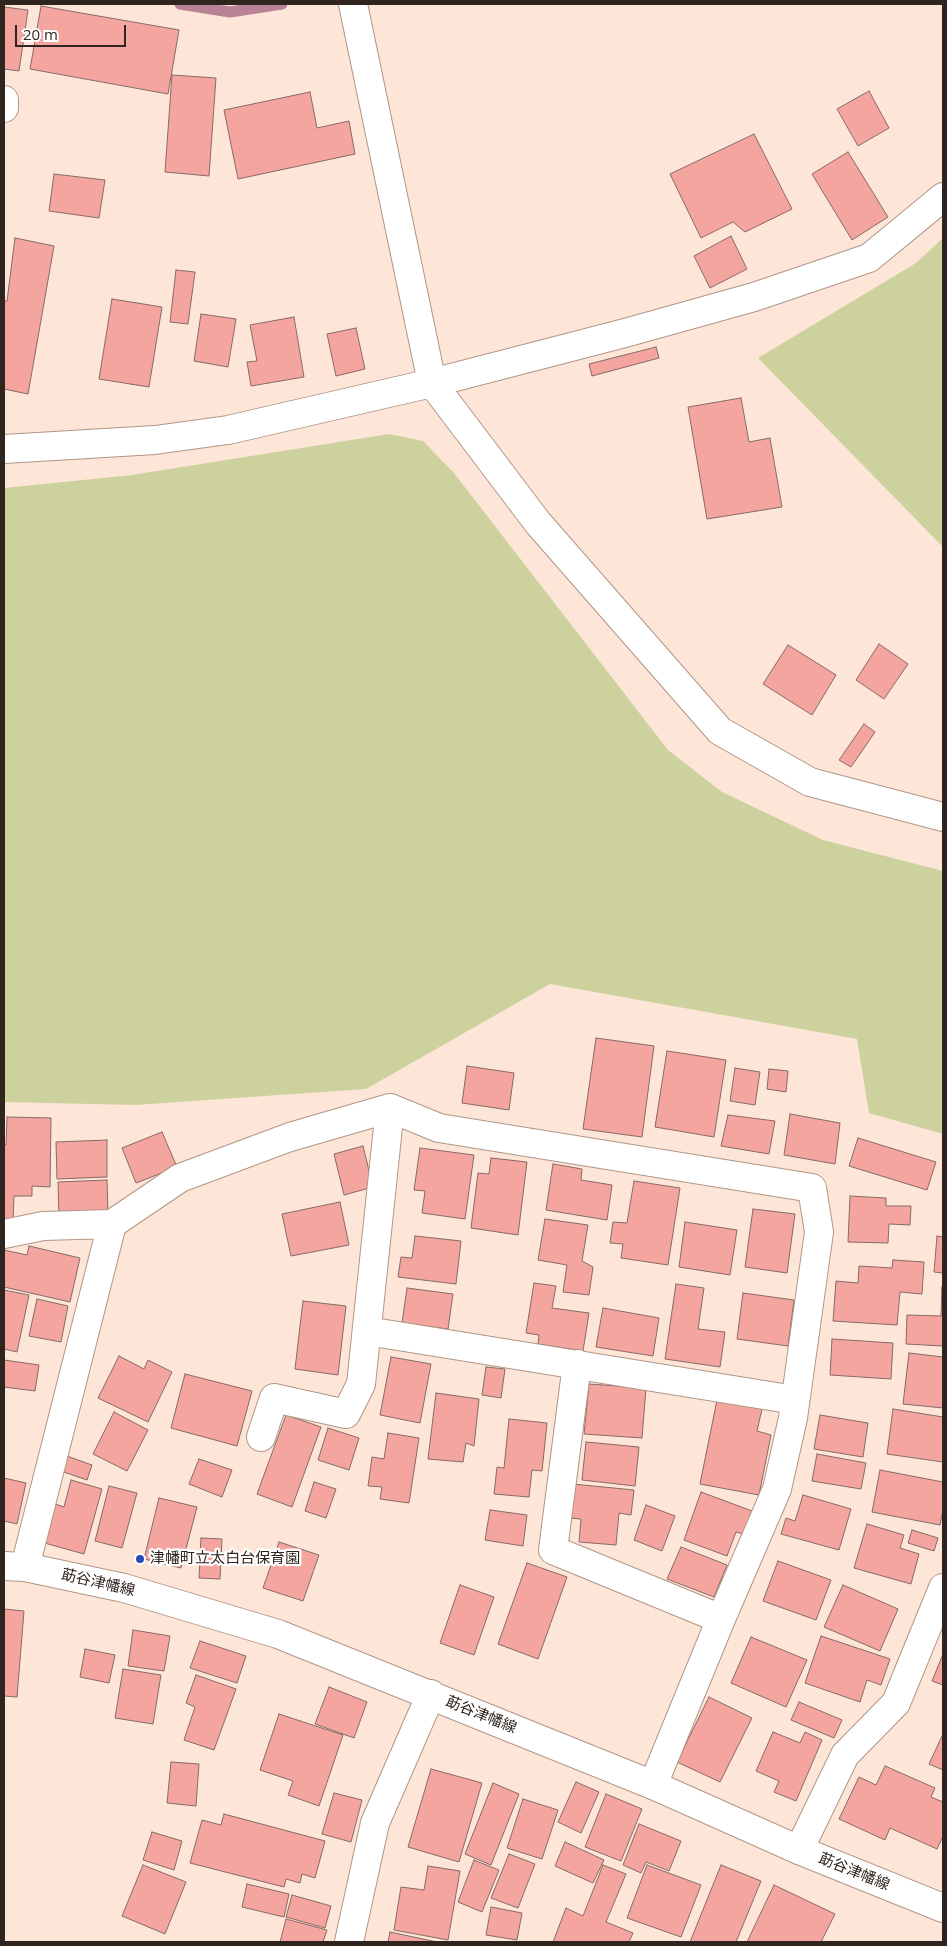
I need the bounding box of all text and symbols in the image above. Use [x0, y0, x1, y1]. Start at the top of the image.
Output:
scale bar [18, 15, 129, 47]
text: 20 m [23, 24, 58, 44]
place label: 津幡町立太白台保育園 [150, 1550, 300, 1568]
marker: 津幡町立太白台保育園 [134, 1553, 146, 1565]
street label: 莇谷津幡線 [59, 1566, 137, 1600]
street label: 莇谷津幡線 [443, 1693, 519, 1737]
street label: 莇谷津幡線 [816, 1850, 892, 1894]

